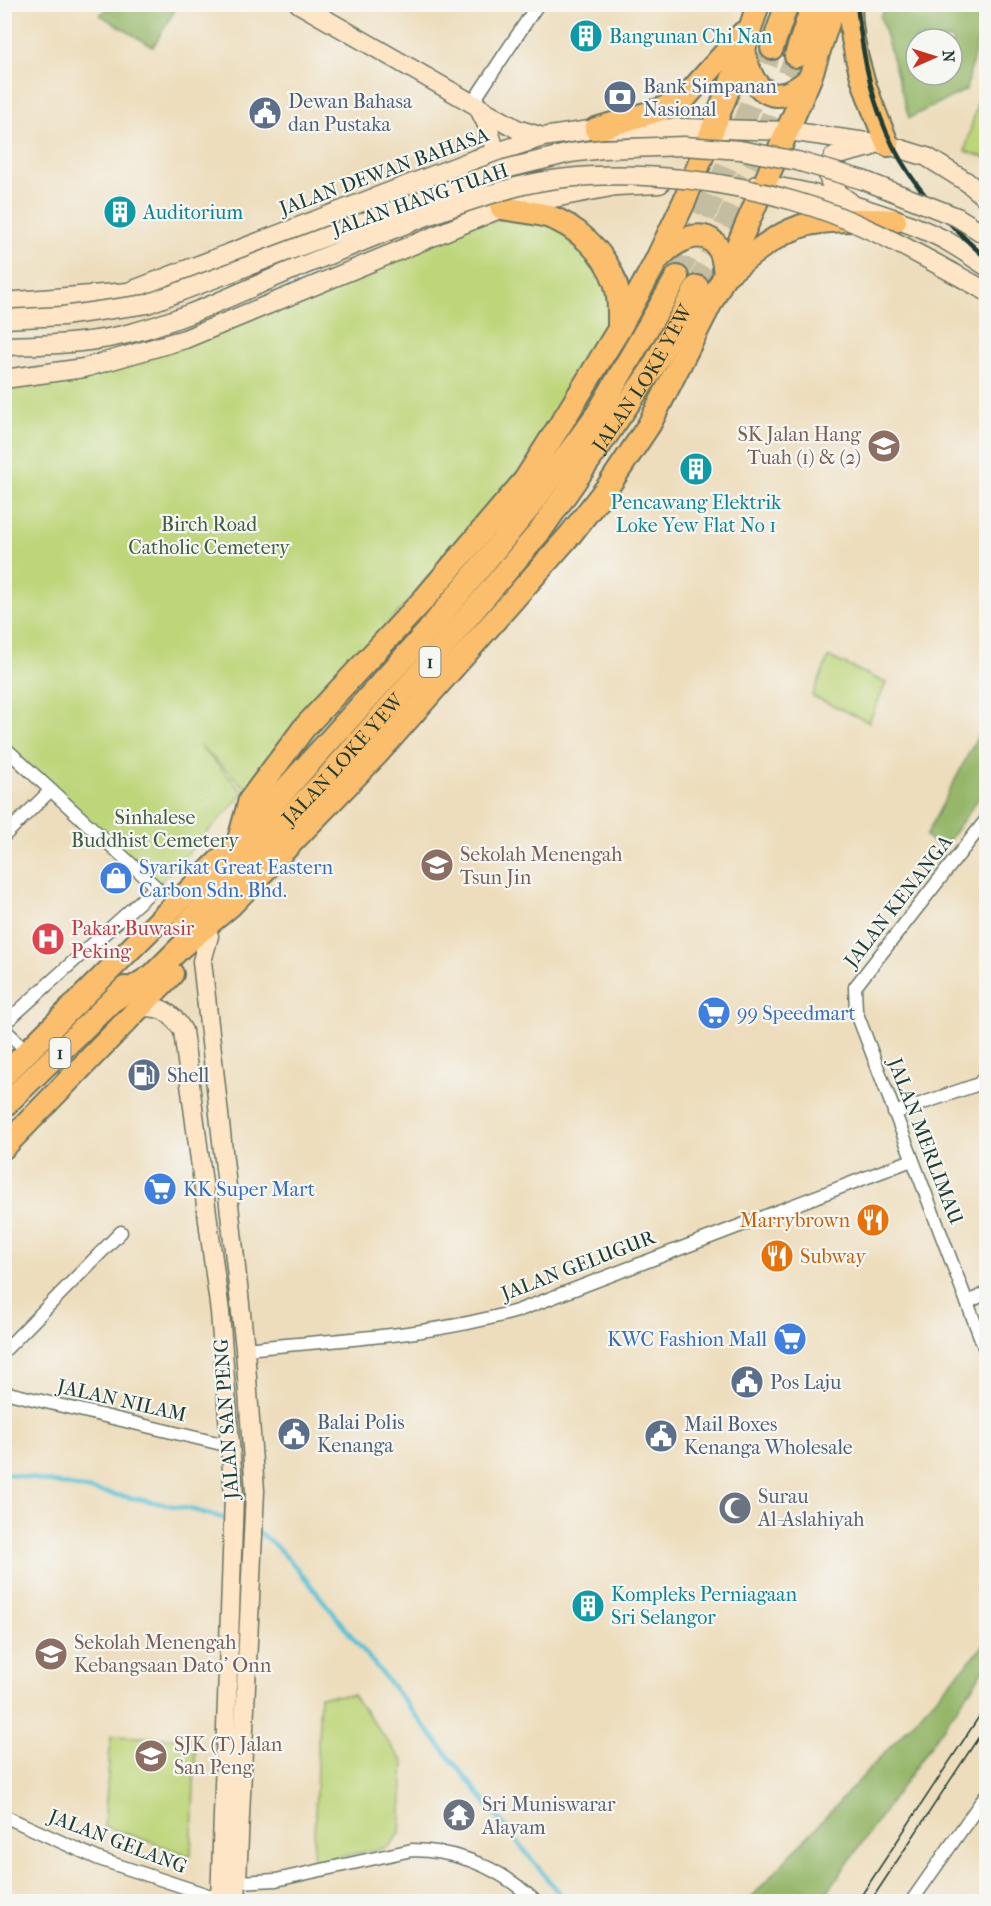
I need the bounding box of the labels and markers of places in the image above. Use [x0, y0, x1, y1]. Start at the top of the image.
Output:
building icon: Bangunan Chi Nan [568, 18, 604, 54]
place label: Bangunan Chi Nan [609, 25, 773, 48]
place label: Bank Simpanan Nasional [643, 75, 777, 121]
bank icon: Bank Simpanan Nasional [602, 79, 638, 115]
place label: Dewan Bahasa dan Pustaka [288, 90, 413, 136]
public building icon: Dewan Bahasa dan Pustaka [247, 95, 283, 131]
building icon: Auditorium [102, 194, 138, 230]
place label: Auditorium [142, 201, 243, 224]
place label: SK Jalan Hang Tuah (1) & (2) [737, 423, 861, 469]
school or university icon: SK Jalan Hang Tuah (1) & (2) [866, 428, 902, 464]
building icon: Pencawang Elektrik Loke Yew Flat No 1 [678, 451, 714, 487]
place label: Pencawang Elektrik Loke Yew Flat No 1 [611, 491, 782, 537]
place label: Sekolah Menengah Tsun Jin [460, 843, 623, 889]
school or university icon: Sekolah Menengah Tsun Jin [419, 847, 455, 883]
place label: Syarikat Great Eastern Carbon Sdn. Bhd. [139, 856, 333, 902]
shop icon: Syarikat Great Eastern Carbon Sdn. Bhd. [98, 860, 134, 896]
place label: Pakar Buwasir Peking [71, 917, 195, 963]
hospital icon: Pakar Buwasir Peking [30, 921, 66, 957]
supermarket icon: 99 Speedmart [696, 995, 732, 1031]
place label: 99 Speedmart [737, 1002, 856, 1025]
fuel station icon: Shell [126, 1057, 162, 1093]
place label: Shell [167, 1064, 210, 1087]
supermarket icon: KK Super Mart [142, 1171, 178, 1207]
place label: KK Super Mart [183, 1178, 315, 1201]
restaurant icon: Marrybrown [855, 1202, 891, 1238]
place label: Marrybrown [740, 1209, 850, 1232]
restaurant icon: Subway [759, 1238, 795, 1274]
place label: Subway [800, 1245, 867, 1268]
supermarket icon: KWC Fashion Mall [772, 1321, 808, 1357]
place label: KWC Fashion Mall [607, 1328, 767, 1351]
public building icon: Pos Laju [729, 1364, 765, 1400]
place label: Pos Laju [770, 1371, 842, 1394]
place label: Balai Polis Kenanga [317, 1411, 405, 1457]
place label: Mail Boxes Kenanga Wholesale [684, 1413, 853, 1459]
public building icon: Balai Polis Kenanga [276, 1416, 312, 1452]
public building icon: Mail Boxes Kenanga Wholesale [643, 1418, 679, 1454]
place label: Surau Al-Aslahiyah [757, 1485, 865, 1531]
mosque icon: Surau Al-Aslahiyah [717, 1490, 753, 1526]
place label: Kompleks Perniagaan Sri Selangor [611, 1583, 798, 1629]
building icon: Kompleks Perniagaan Sri Selangor [570, 1588, 606, 1624]
place label: Sekolah Menengah Kebangsaan Dato' Onn [74, 1631, 272, 1677]
school or university icon: Sekolah Menengah Kebangsaan Dato' Onn [33, 1636, 69, 1672]
place label: SJK (T) Jalan San Peng [174, 1733, 283, 1779]
school or university icon: SJK (T) Jalan San Peng [133, 1738, 169, 1774]
place label: Sri Muniswarar Alayam [481, 1793, 616, 1839]
temple icon: Sri Muniswarar Alayam [441, 1797, 477, 1833]

